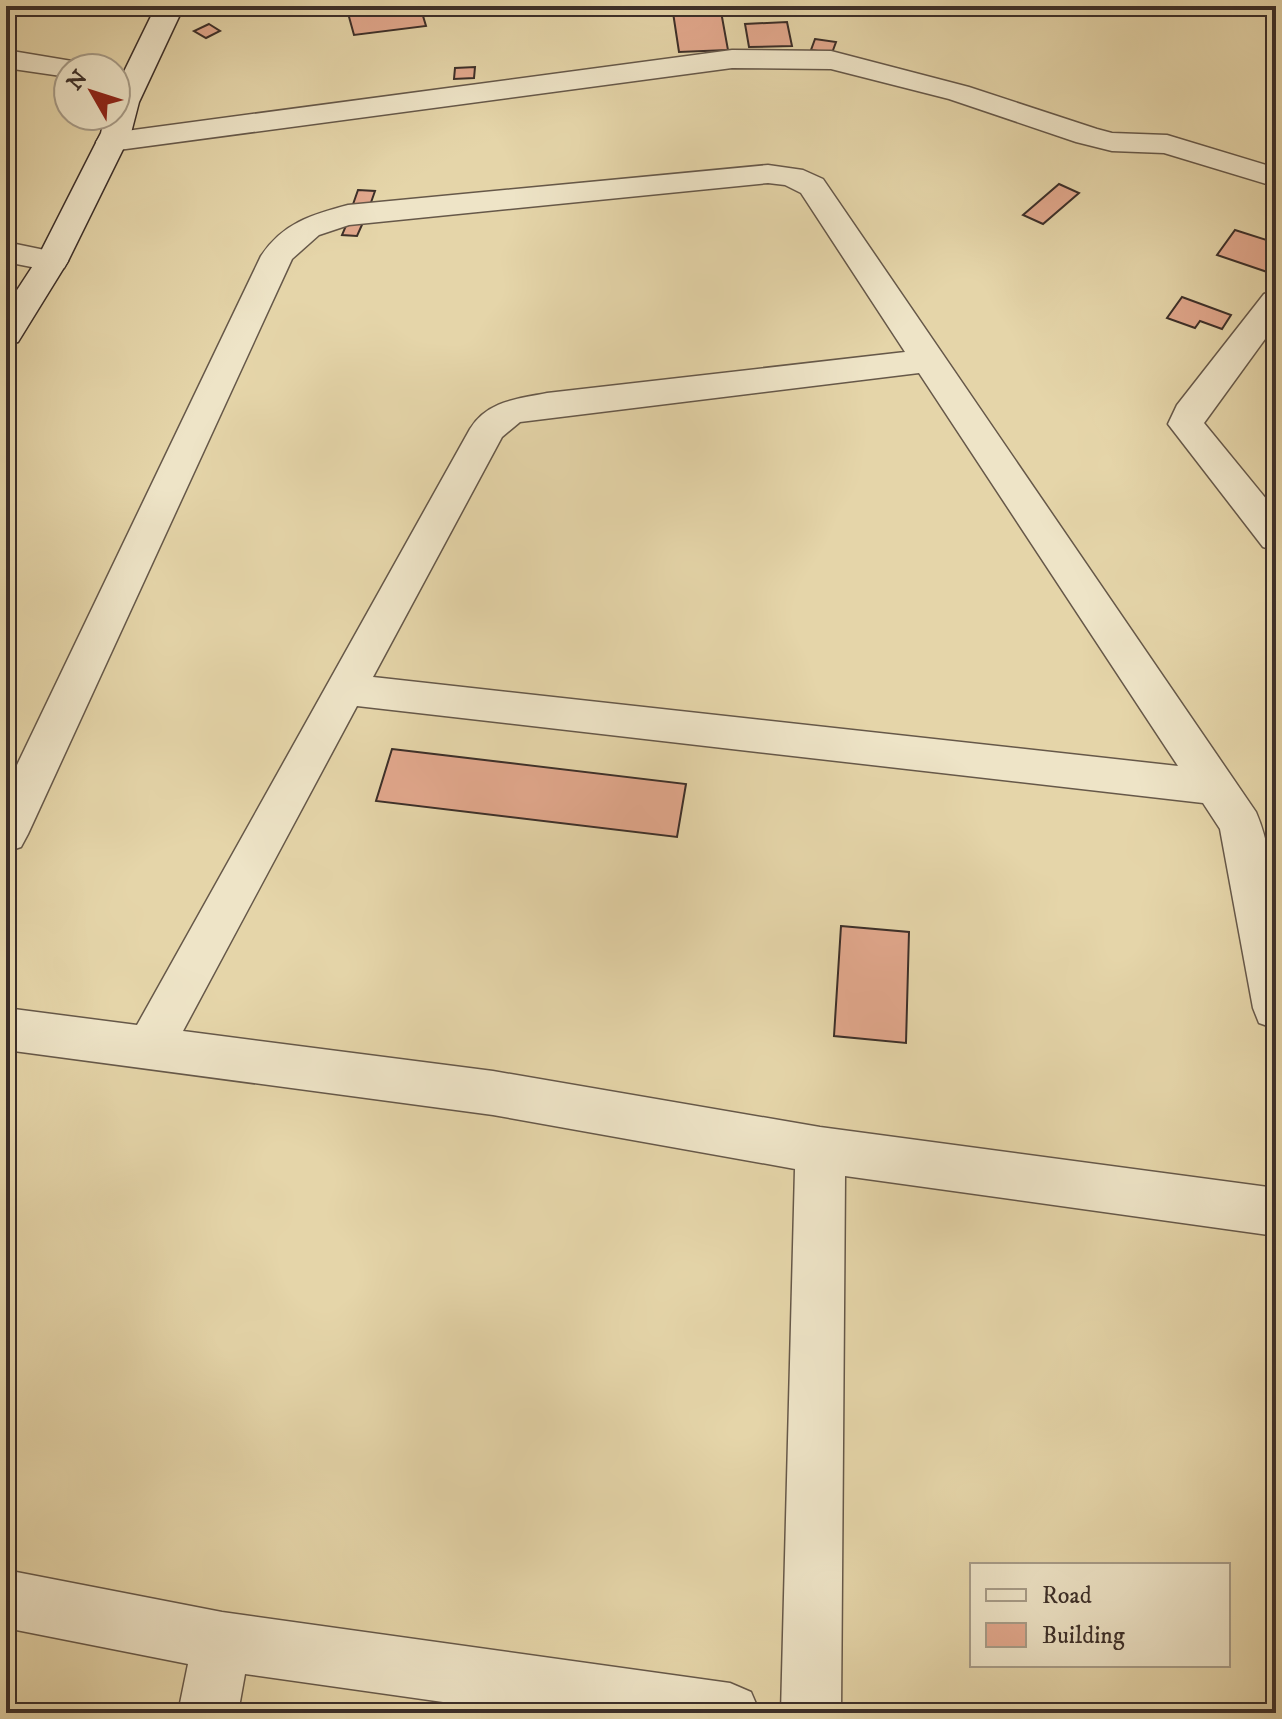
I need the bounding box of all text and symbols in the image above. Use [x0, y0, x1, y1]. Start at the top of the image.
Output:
north arrow [52, 52, 132, 132]
text: N [61, 65, 94, 96]
legend [970, 1563, 1230, 1667]
text: Road [1042, 1581, 1092, 1611]
text: Building [1042, 1621, 1125, 1651]

